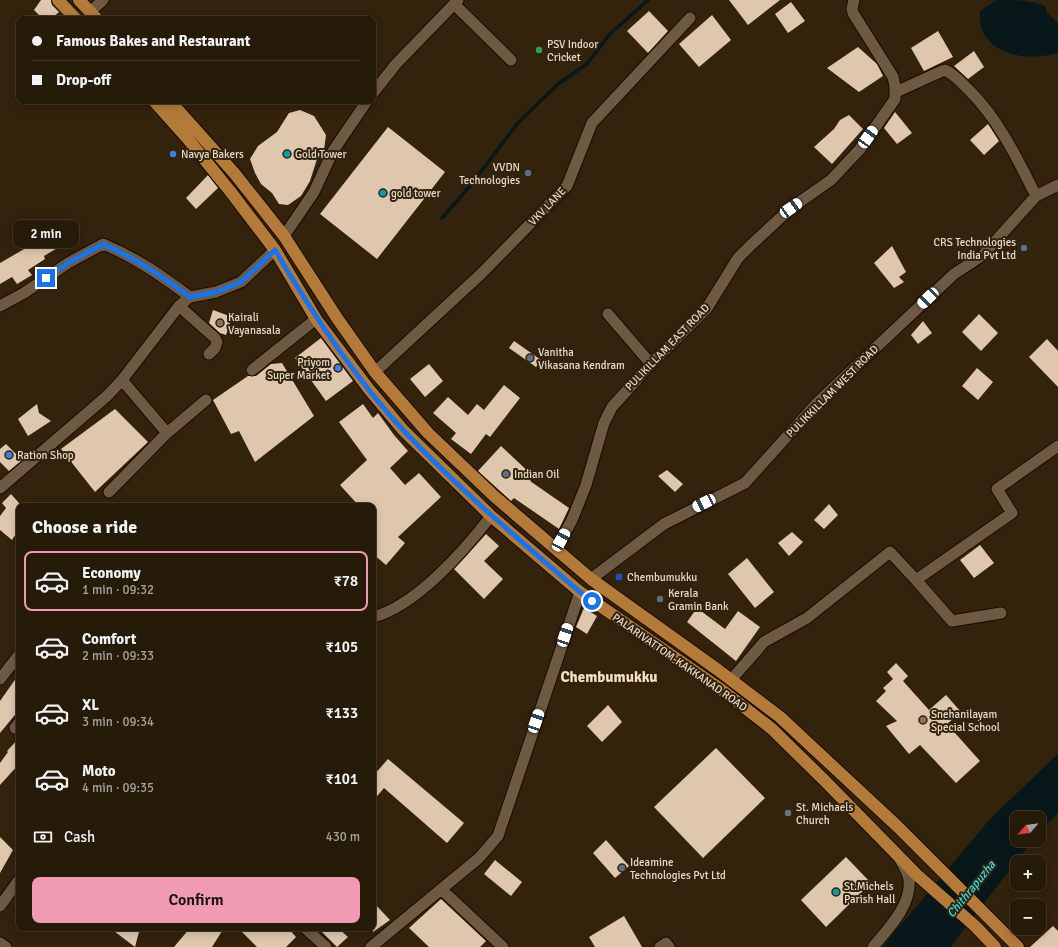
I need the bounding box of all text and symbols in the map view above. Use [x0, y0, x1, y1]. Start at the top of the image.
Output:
text: Famous Bakes and Restaurant [56, 32, 250, 50]
place label: PSV Indoor Cricket [547, 38, 598, 64]
marker: PSV Indoor Cricket [534, 45, 544, 55]
text: Drop-off [56, 71, 111, 89]
car [856, 124, 880, 150]
place label: Navya Bakers [181, 148, 244, 161]
place label: Gold Tower [295, 148, 347, 161]
marker: Navya Bakers [168, 149, 178, 159]
marker: Gold Tower [282, 149, 292, 159]
place label: VVDN Technologies [459, 161, 520, 187]
marker: VVDN Technologies [523, 168, 533, 178]
street label: VKV LANE [526, 185, 569, 228]
place label: gold tower [391, 187, 441, 200]
marker: gold tower [378, 188, 388, 198]
car [778, 196, 804, 220]
callout: 2 min [13, 220, 79, 248]
text: 2 min [30, 226, 62, 242]
place label: CRS Technologies India Pvt Ltd [933, 236, 1016, 262]
marker: CRS Technologies India Pvt Ltd [1019, 243, 1029, 253]
route end [37, 269, 55, 287]
car [915, 285, 941, 311]
street label: PULIKILLAM EAST ROAD [623, 301, 712, 393]
place label: Kairali Vayanasala [228, 311, 281, 337]
marker: Kairali Vayanasala [215, 318, 225, 328]
street label: PULIKKILLAM WEST ROAD [784, 343, 881, 440]
place label: Vanitha Vikasana Kendram [538, 346, 625, 372]
marker: Vanitha Vikasana Kendram [525, 353, 535, 363]
place label: Priyom Super Market [267, 356, 330, 382]
marker: Priyom Super Market [333, 363, 343, 373]
place label: Ration Shop [17, 449, 74, 462]
marker: Ration Shop [4, 450, 14, 460]
place label: Indian Oil [514, 468, 560, 481]
marker: Indian Oil [501, 469, 511, 479]
car [691, 492, 717, 514]
text: Choose a ride [32, 516, 137, 538]
car [550, 527, 572, 553]
icon: car [34, 563, 70, 599]
text: Economy [82, 564, 141, 582]
place label: Chembumukku [627, 571, 697, 584]
text: ₹78 [334, 572, 358, 590]
marker: Chembumukku [614, 572, 624, 582]
text: 1 min · 09:32 [82, 582, 154, 598]
place label: Kerala Gramin Bank [668, 587, 729, 613]
route start [583, 592, 601, 610]
marker: Kerala Gramin Bank [655, 594, 665, 604]
street label: PALARIVATTOM-KAKKANAD ROAD [610, 611, 750, 714]
car [556, 622, 574, 648]
icon: car [34, 629, 70, 665]
text: Comfort [82, 630, 136, 648]
text: ₹105 [326, 638, 358, 656]
text: 2 min · 09:33 [82, 648, 154, 664]
district label: Chembumukku [560, 668, 658, 686]
icon: car [34, 695, 70, 731]
text: XL [82, 696, 99, 714]
text: ₹133 [326, 704, 358, 722]
car [526, 708, 546, 734]
place label: Snehanilayam Special School [931, 708, 1000, 734]
text: 3 min · 09:34 [82, 714, 154, 730]
marker: Snehanilayam Special School [918, 715, 928, 725]
icon: car [34, 761, 70, 797]
text: Moto [82, 762, 116, 780]
text: ₹101 [326, 770, 358, 788]
text: 4 min · 09:35 [82, 780, 154, 796]
place label: St. Michaels Church [796, 801, 854, 827]
marker: St. Michaels Church [783, 808, 793, 818]
north arrow [1010, 811, 1046, 847]
map controls [1010, 811, 1046, 935]
icon: cash [32, 826, 54, 848]
text: Cash [64, 828, 95, 846]
text: 430 m [326, 829, 360, 845]
button: + [1010, 855, 1046, 891]
place label: Ideamine Technologies Pvt Ltd [630, 856, 726, 882]
water label: Chithrapuzha [944, 857, 1000, 921]
marker: Ideamine Technologies Pvt Ltd [617, 863, 627, 873]
button: Confirm [32, 877, 360, 923]
place label: St.Michels Parish Hall [844, 880, 895, 906]
marker: St.Michels Parish Hall [831, 887, 841, 897]
button: − [1010, 899, 1046, 935]

